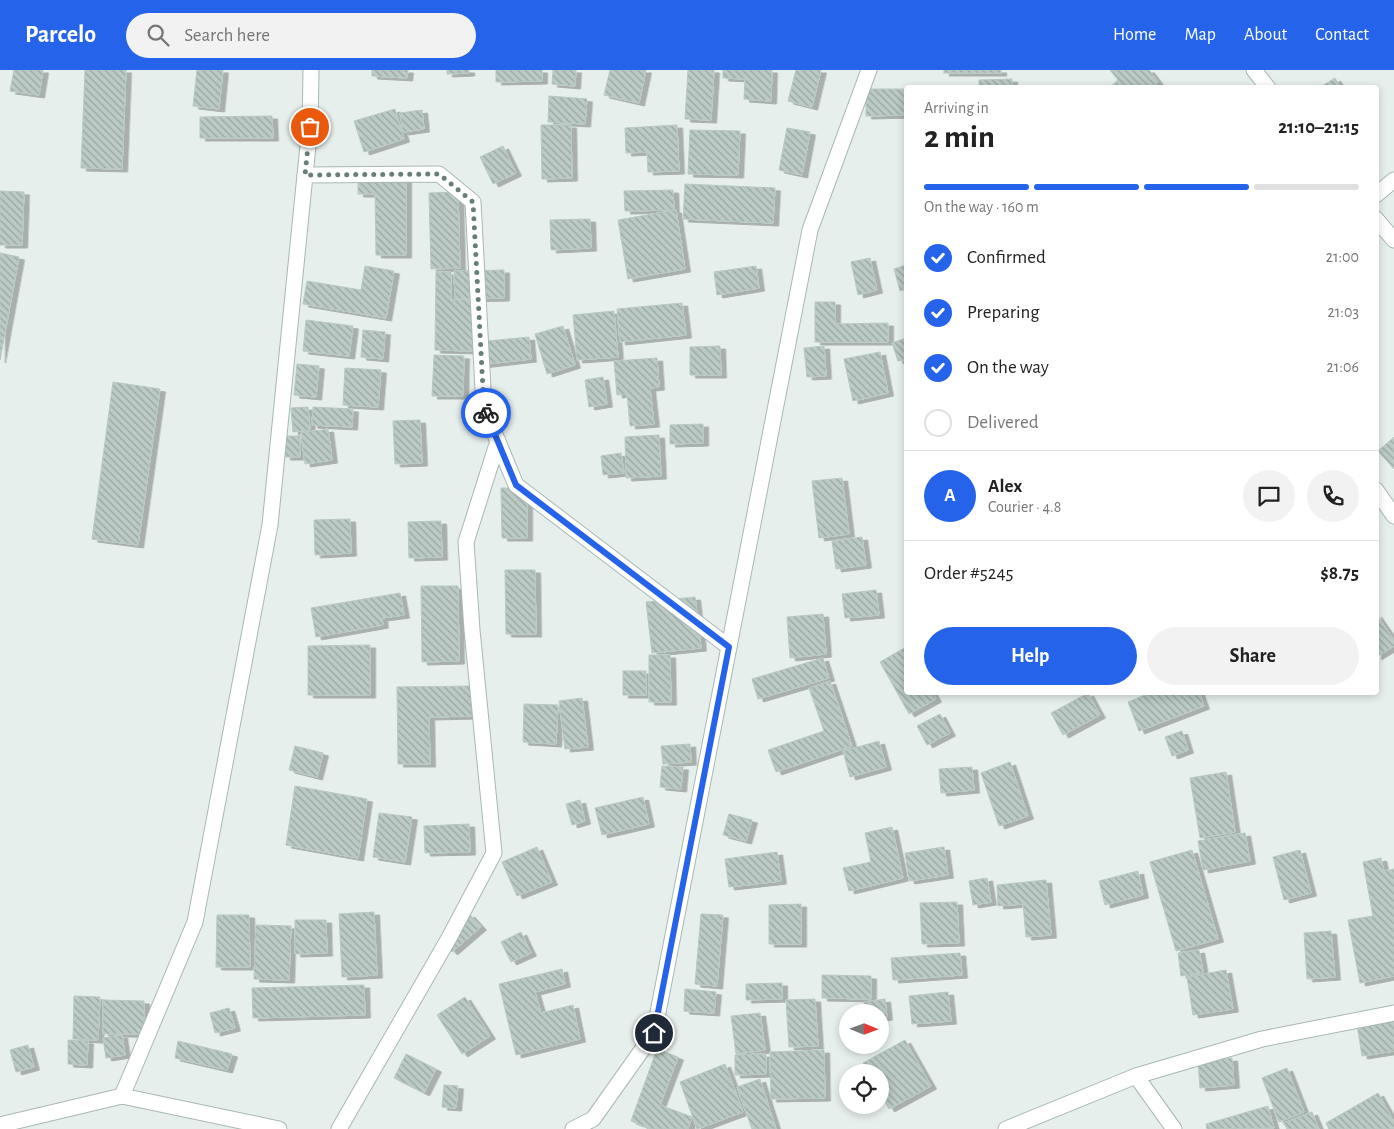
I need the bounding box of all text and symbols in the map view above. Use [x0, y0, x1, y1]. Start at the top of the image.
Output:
search box [126, 13, 476, 58]
icon: search [144, 21, 172, 49]
text: Parcelo [25, 23, 96, 47]
text: Search here [184, 26, 270, 45]
text: Home [1113, 26, 1156, 44]
text: Map [1184, 26, 1216, 44]
text: About [1244, 26, 1287, 44]
text: Contact [1315, 26, 1369, 44]
text: Arriving in [924, 100, 989, 116]
pin [289, 106, 331, 148]
icon: bag [296, 113, 324, 141]
text: 21:10–21:15 [1278, 118, 1359, 137]
text: 2 min [924, 121, 995, 153]
text: On the way · 160 m [924, 199, 1039, 215]
icon: check [924, 244, 952, 272]
text: Confirmed [967, 248, 1046, 267]
text: 21:00 [1326, 249, 1359, 265]
icon: check [924, 299, 952, 327]
text: Preparing [967, 303, 1040, 322]
text: 21:03 [1328, 304, 1359, 320]
icon: check [924, 354, 952, 382]
text: On the way [967, 358, 1049, 377]
text: 21:06 [1327, 359, 1359, 375]
courier [461, 388, 511, 438]
icon: bike [472, 399, 500, 427]
text: Delivered [967, 413, 1039, 432]
button: chat [1243, 470, 1295, 522]
button: phone [1307, 470, 1359, 522]
text: Alex [988, 477, 1022, 496]
text: A [944, 486, 956, 505]
text: Courier · 4.8 [988, 499, 1061, 515]
text: Order #5245 [924, 564, 1014, 583]
text: $8.75 [1320, 564, 1359, 583]
button: Help [924, 627, 1137, 685]
button: Share [1147, 627, 1359, 685]
north arrow [839, 1004, 889, 1054]
map controls [839, 1004, 889, 1114]
pin [633, 1012, 675, 1054]
icon: home [640, 1019, 668, 1047]
button: locate [839, 1064, 889, 1114]

